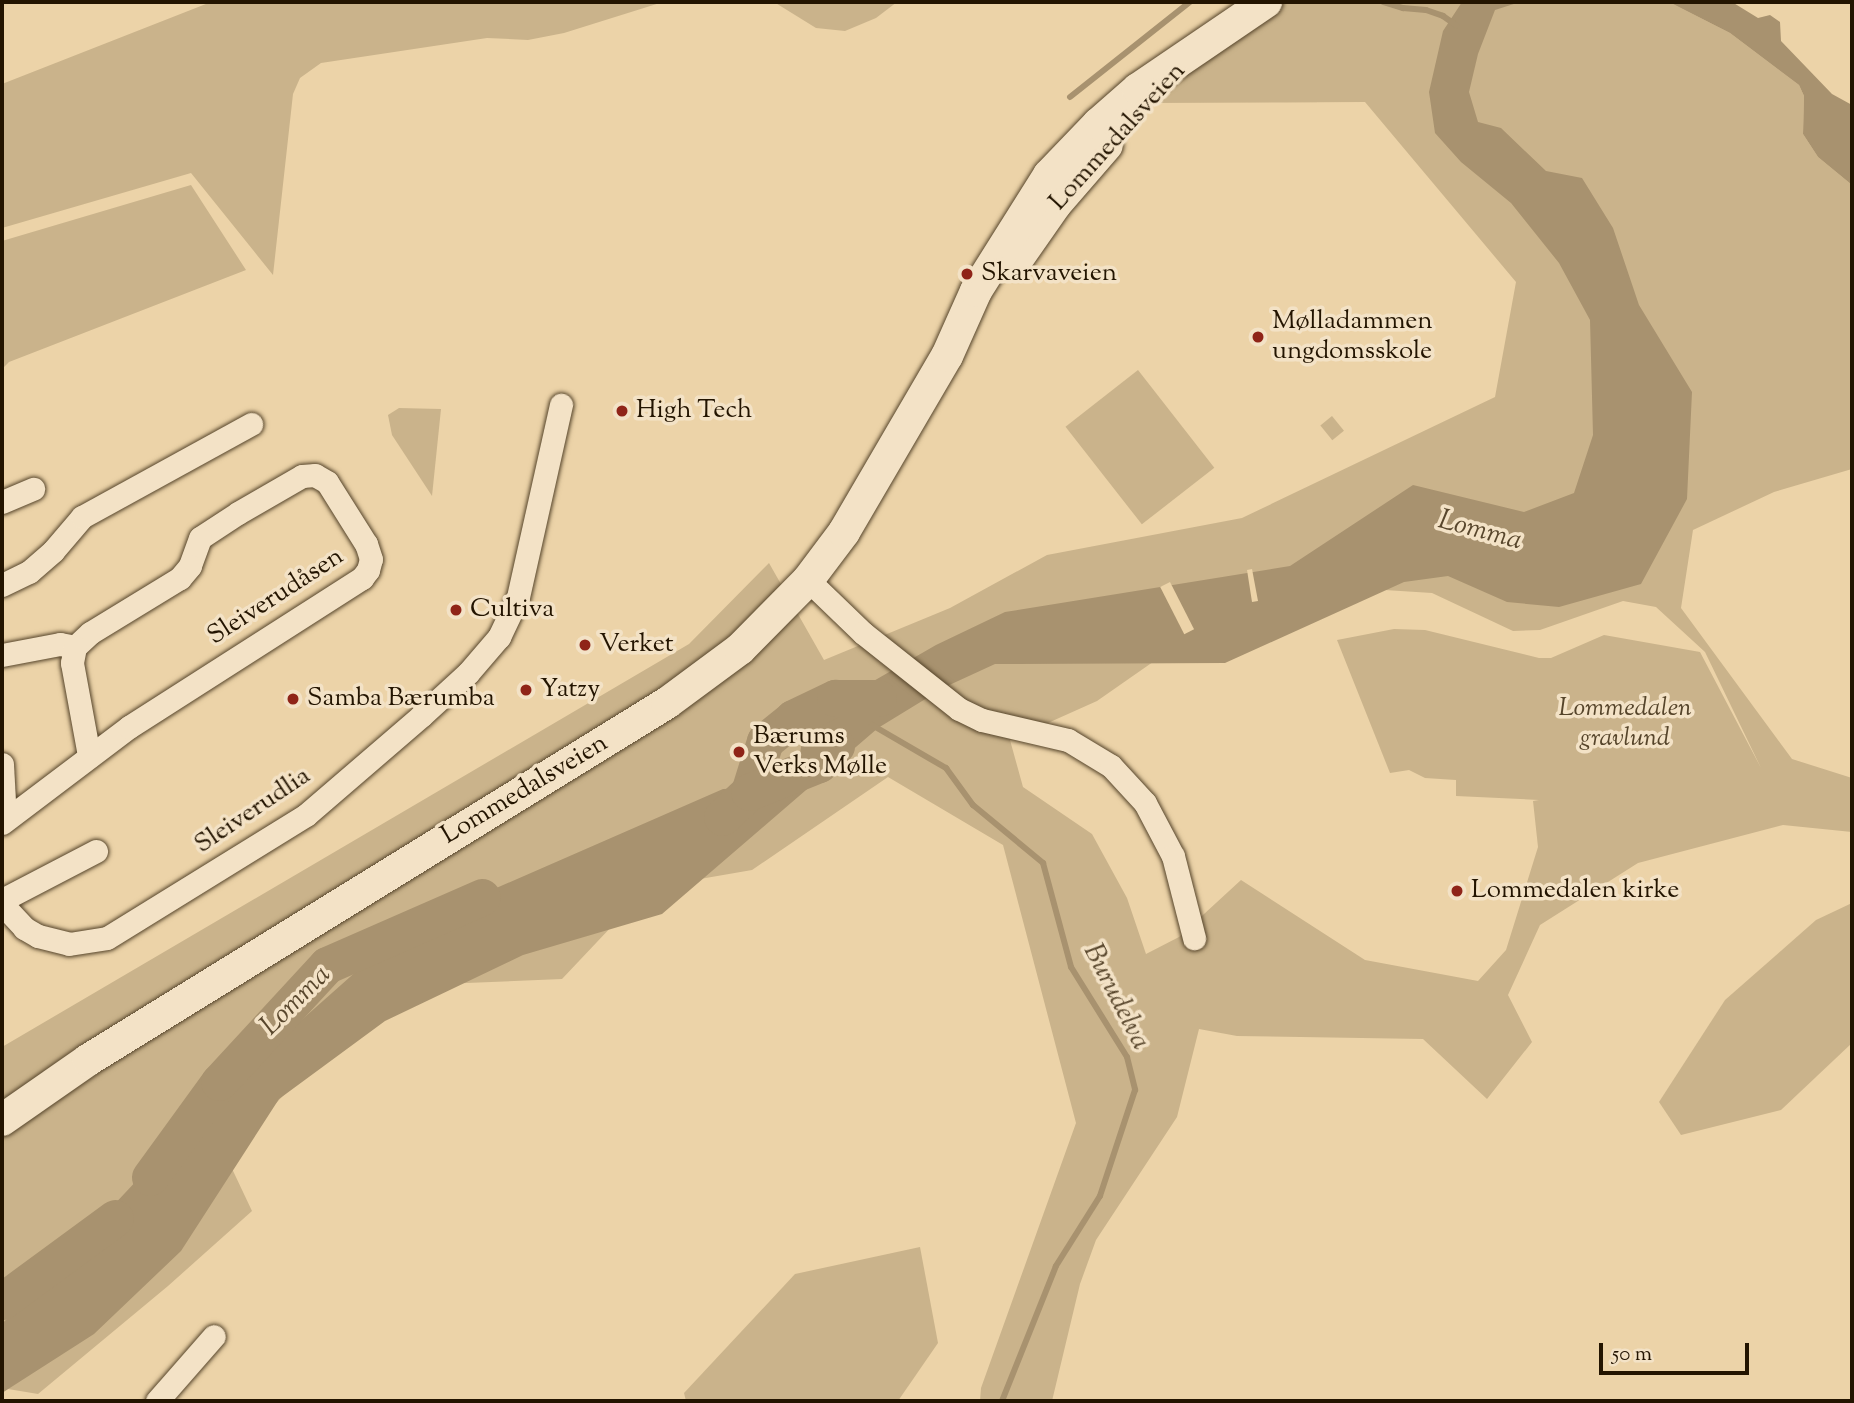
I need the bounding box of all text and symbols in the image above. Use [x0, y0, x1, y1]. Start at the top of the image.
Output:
street label: Lommedalsveien [1043, 56, 1193, 218]
place label: Skarvaveien [981, 258, 1117, 290]
marker: Skarvaveien [959, 266, 975, 282]
place label: Mølladammen ungdomsskole [1272, 306, 1433, 368]
marker: Mølladammen ungdomsskole [1250, 329, 1266, 345]
place label: High Tech [636, 395, 752, 427]
marker: High Tech [614, 403, 630, 419]
water label: Lomma [1434, 504, 1526, 558]
street label: Sleiverudåsen [202, 541, 350, 653]
place label: Cultiva [470, 594, 554, 626]
marker: Cultiva [448, 602, 464, 618]
place label: Verket [599, 629, 674, 661]
marker: Verket [577, 637, 593, 653]
place label: Yatzy [540, 674, 600, 706]
marker: Yatzy [518, 682, 534, 698]
place label: Samba Bærumba [307, 683, 495, 715]
marker: Samba Bærumba [285, 691, 301, 707]
park label: Lommedalen gravlund [1558, 693, 1692, 754]
place label: Bærums Verks Mølle [753, 721, 887, 782]
street label: Lommedalsveien [436, 728, 614, 852]
marker: Bærums Verks Mølle [731, 744, 747, 760]
street label: Sleiverudlia [189, 761, 317, 861]
place label: Lommedalen kirke [1471, 875, 1679, 907]
marker: Lommedalen kirke [1449, 883, 1465, 899]
water label: Burudelva [1075, 938, 1157, 1056]
water label: Lomma [254, 959, 338, 1043]
scale bar [1602, 1330, 1752, 1374]
text: 50 m [1612, 1340, 1652, 1370]

